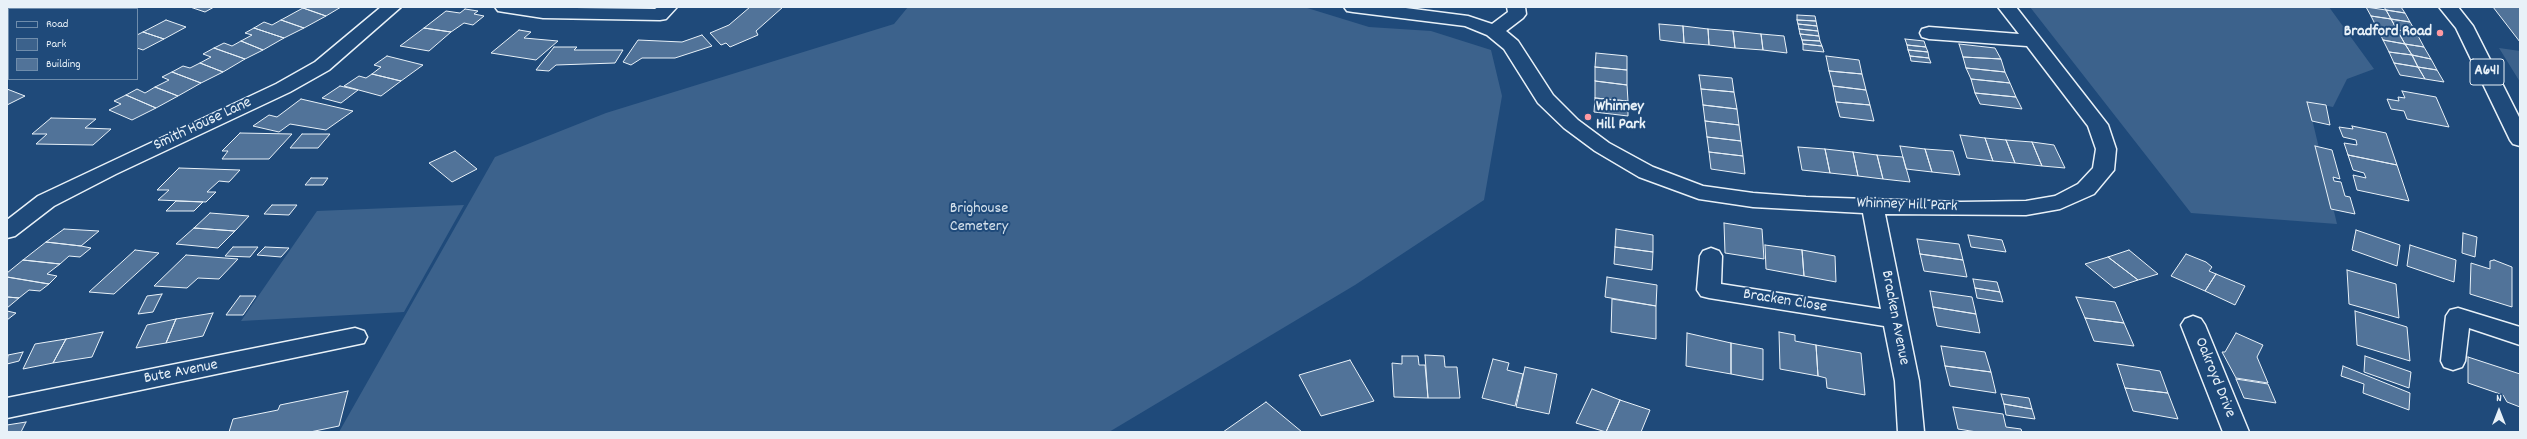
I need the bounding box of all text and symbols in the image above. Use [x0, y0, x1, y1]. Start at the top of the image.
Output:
legend [8, 8, 138, 80]
text: Road [46, 16, 68, 33]
place label: Bradford Road [2344, 23, 2432, 43]
marker: Bradford Road [2435, 28, 2445, 38]
text: Park [46, 36, 66, 53]
text: Building [46, 56, 81, 73]
road number: A641 [2470, 59, 2504, 85]
street label: Smith House Lane [151, 94, 255, 156]
place label: Whinney Hill Park [1596, 98, 1646, 136]
marker: Whinney Hill Park [1583, 112, 1593, 122]
street label: Whinney Hill Park [1856, 195, 1958, 217]
park label: Brighouse Cemetery [950, 200, 1008, 238]
street label: Bracken Avenue [1875, 269, 1913, 367]
street label: Bracken Close [1742, 286, 1828, 318]
street label: Oakroyd Drive [2189, 335, 2239, 421]
street label: Bute Avenue [142, 356, 220, 390]
north arrow [2479, 391, 2519, 431]
text: N [2496, 391, 2502, 407]

